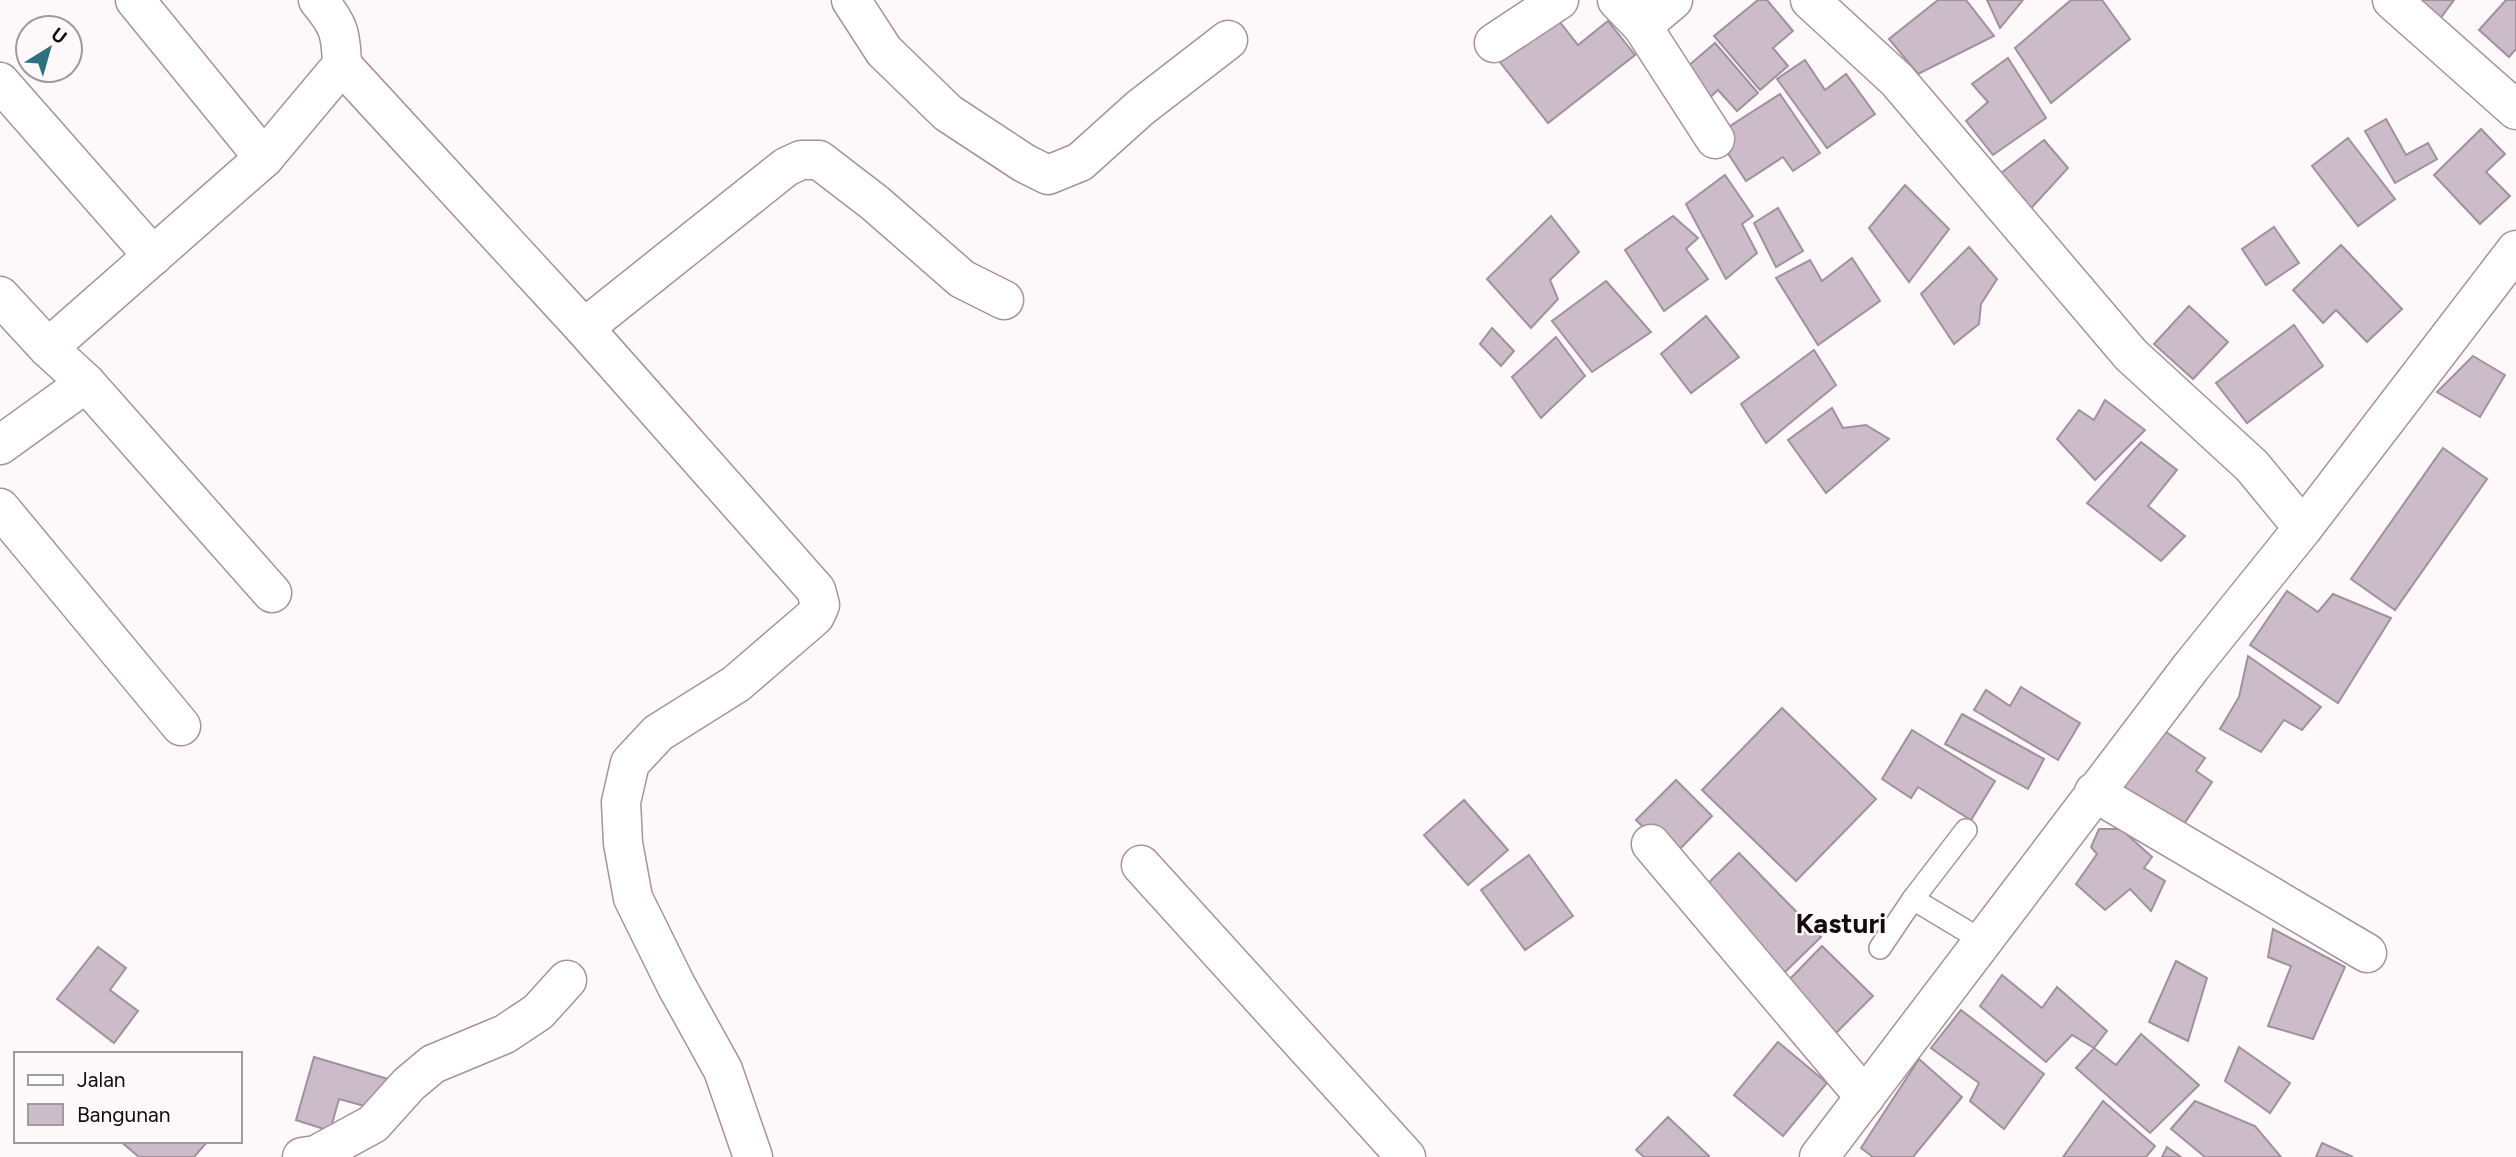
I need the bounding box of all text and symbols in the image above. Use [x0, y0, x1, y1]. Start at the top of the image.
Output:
north arrow [14, 14, 84, 84]
text: U [47, 23, 71, 49]
district label: Kasturi [1796, 906, 1886, 940]
legend [14, 1052, 242, 1143]
text: Jalan [77, 1067, 126, 1092]
text: Bangunan [77, 1102, 170, 1127]

